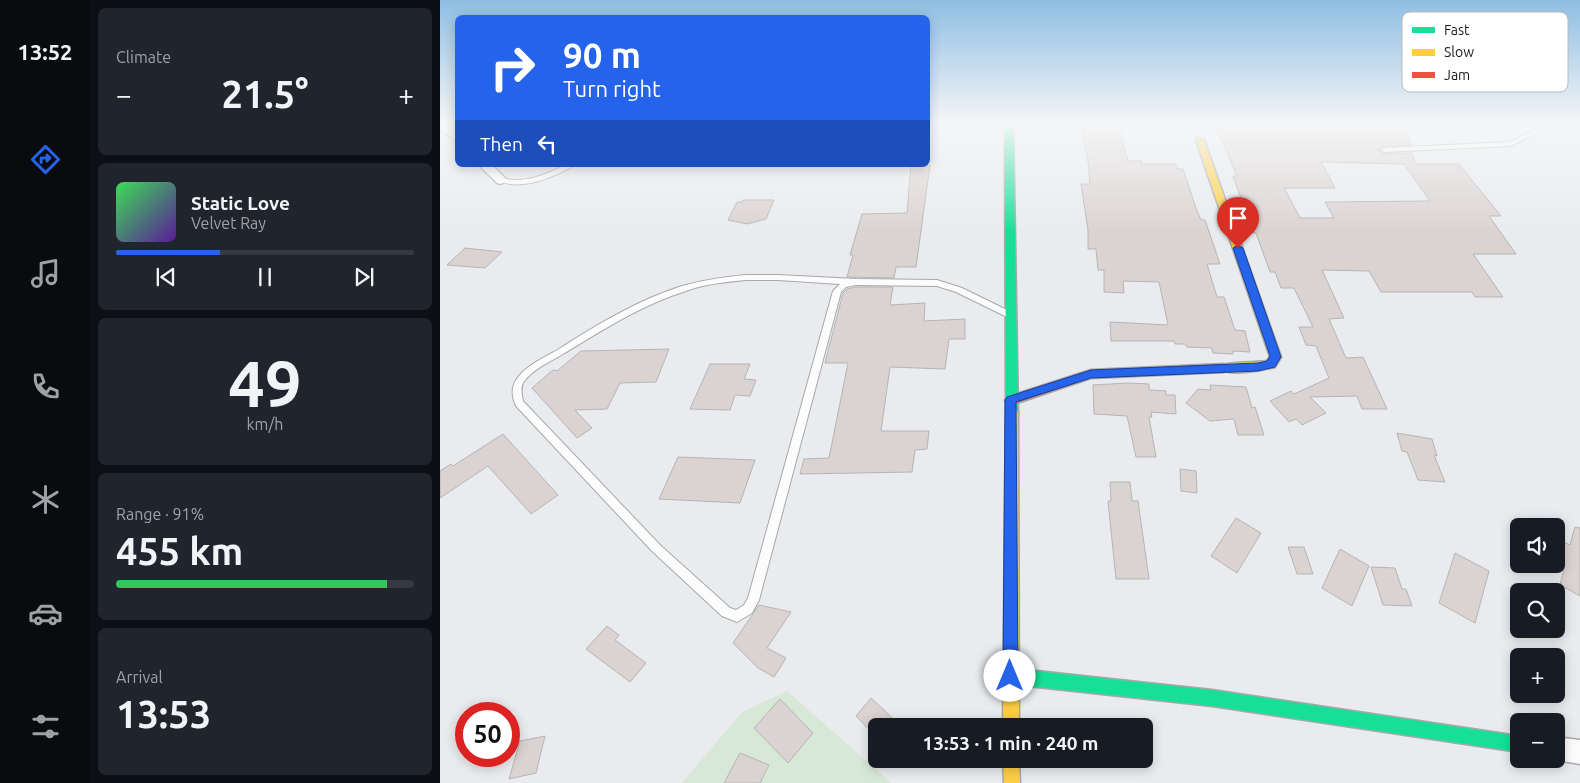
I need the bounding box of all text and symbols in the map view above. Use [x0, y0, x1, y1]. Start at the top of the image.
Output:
legend [1402, 12, 1568, 92]
text: Fast [1444, 22, 1470, 38]
icon: right [480, 35, 545, 100]
text: 90 m [563, 35, 641, 75]
text: 13:52 [17, 39, 73, 64]
text: Slow [1444, 44, 1474, 60]
text: Climate [116, 48, 171, 66]
text: Jam [1444, 67, 1470, 83]
text: 21.5° [221, 73, 309, 115]
text: Turn right [563, 76, 661, 101]
text: − [116, 79, 132, 110]
text: + [398, 79, 414, 110]
icon: left [533, 130, 561, 158]
text: Then [480, 133, 523, 155]
icon: directions [28, 142, 63, 177]
text: Static Love [191, 192, 290, 214]
pin [1217, 197, 1259, 248]
icon: arrive [1224, 204, 1252, 232]
text: Velvet Ray [191, 214, 266, 232]
icon: music [28, 256, 63, 291]
icon: previous [152, 263, 180, 291]
icon: pause [251, 263, 279, 291]
icon: next [350, 263, 378, 291]
text: 49 [228, 346, 302, 419]
icon: phone [28, 369, 63, 404]
text: km/h [247, 415, 283, 433]
icon: climate [28, 482, 63, 517]
text: Range · 91% [116, 505, 204, 523]
map controls [1510, 518, 1565, 768]
button: sound [1510, 518, 1565, 573]
text: 455 km [116, 530, 243, 572]
button: search [1510, 583, 1565, 638]
icon: car [28, 596, 63, 631]
button: + [1510, 648, 1565, 703]
position arrow [983, 649, 1035, 701]
text: Arrival [116, 668, 163, 686]
text: 13:53 [116, 693, 211, 735]
speed limit sign: 50 [455, 702, 520, 767]
icon: filters [28, 709, 63, 744]
button: − [1510, 713, 1565, 768]
text: 13:53 · 1 min · 240 m [923, 732, 1098, 754]

